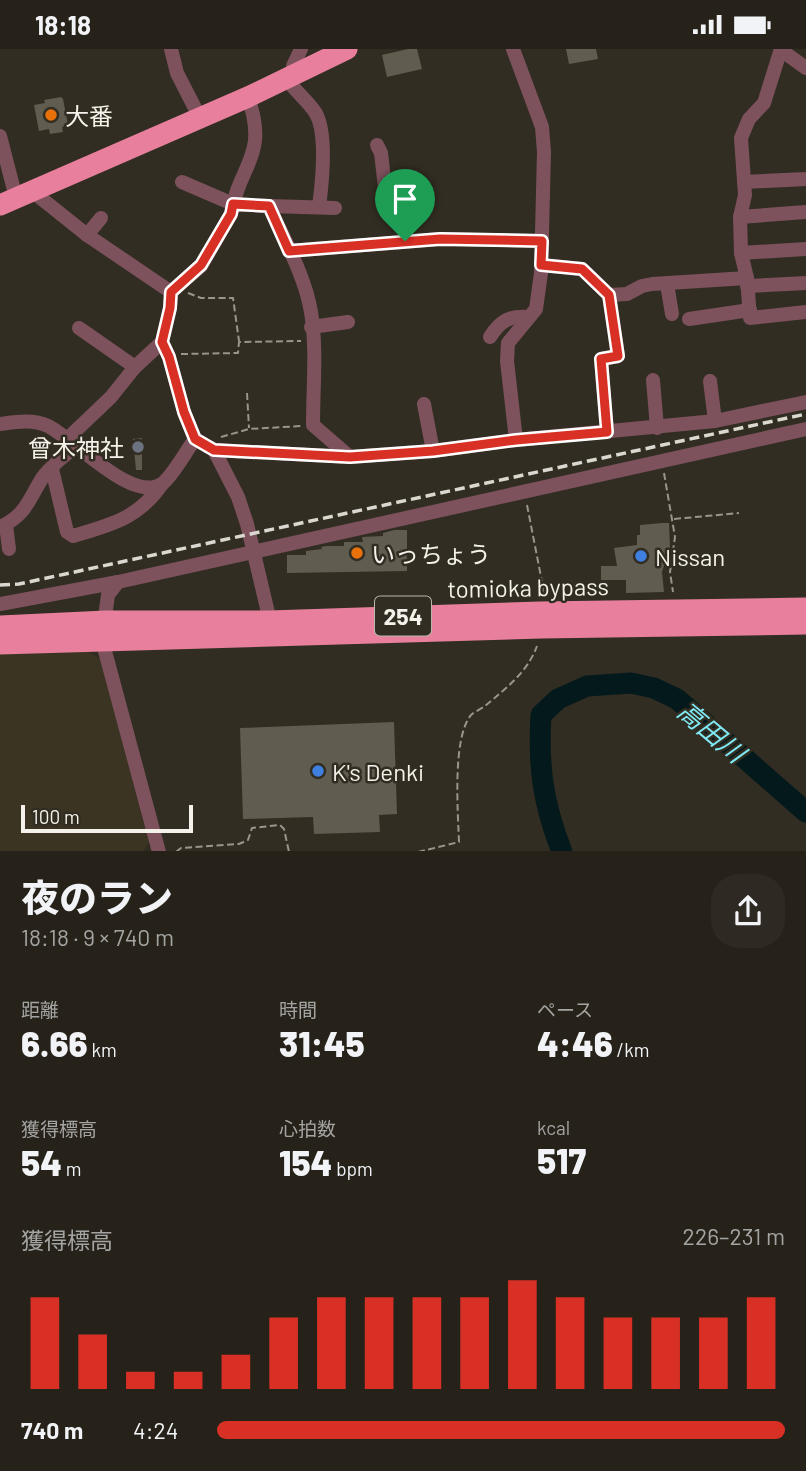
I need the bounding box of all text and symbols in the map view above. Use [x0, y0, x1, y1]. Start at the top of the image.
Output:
text: 18:18 [35, 9, 91, 40]
place label: 大番 [65, 101, 113, 130]
marker: 大番 [43, 107, 59, 123]
pin [375, 169, 435, 241]
icon: arrive [386, 180, 424, 218]
place label: 曾木神社 [28, 433, 124, 462]
marker: 曾木神社 [130, 439, 146, 455]
place label: いっちょう [371, 539, 491, 568]
place label: Nissan [655, 542, 725, 571]
marker: いっちょう [349, 545, 365, 561]
marker: Nissan [633, 548, 649, 564]
street label: tomioka bypass [447, 571, 609, 603]
road number: 254 [375, 597, 431, 635]
water label: 高田川 [672, 694, 754, 770]
place label: K's Denki [332, 757, 424, 786]
marker: K's Denki [310, 763, 326, 779]
scale bar [21, 803, 192, 834]
text: 100 m [32, 805, 80, 828]
text: 夜のラン [21, 874, 173, 920]
button: share [711, 874, 785, 948]
text: 18:18 · 9 × 740 m [21, 923, 174, 951]
text: 距離 [21, 998, 59, 1021]
text: 時間 [279, 998, 317, 1021]
text: ペース [537, 998, 593, 1021]
text: 6.66 [21, 1022, 88, 1064]
text: 31:45 [279, 1022, 365, 1064]
text: 4:46 [537, 1022, 613, 1064]
text: km [88, 1038, 117, 1061]
text: /km [613, 1038, 649, 1061]
text: kcal [537, 1116, 570, 1139]
text: 獲得標高 [21, 1117, 97, 1140]
text: 心拍数 [279, 1117, 336, 1140]
text: 517 [537, 1139, 586, 1181]
text: 54 [21, 1141, 62, 1183]
text: 154 [279, 1141, 332, 1183]
text: m [62, 1157, 82, 1180]
text: bpm [332, 1157, 373, 1180]
text: 226–231 m [683, 1222, 785, 1250]
text: 獲得標高 [21, 1226, 113, 1254]
text: 740 m [21, 1416, 83, 1444]
text: 4:24 [133, 1416, 178, 1444]

